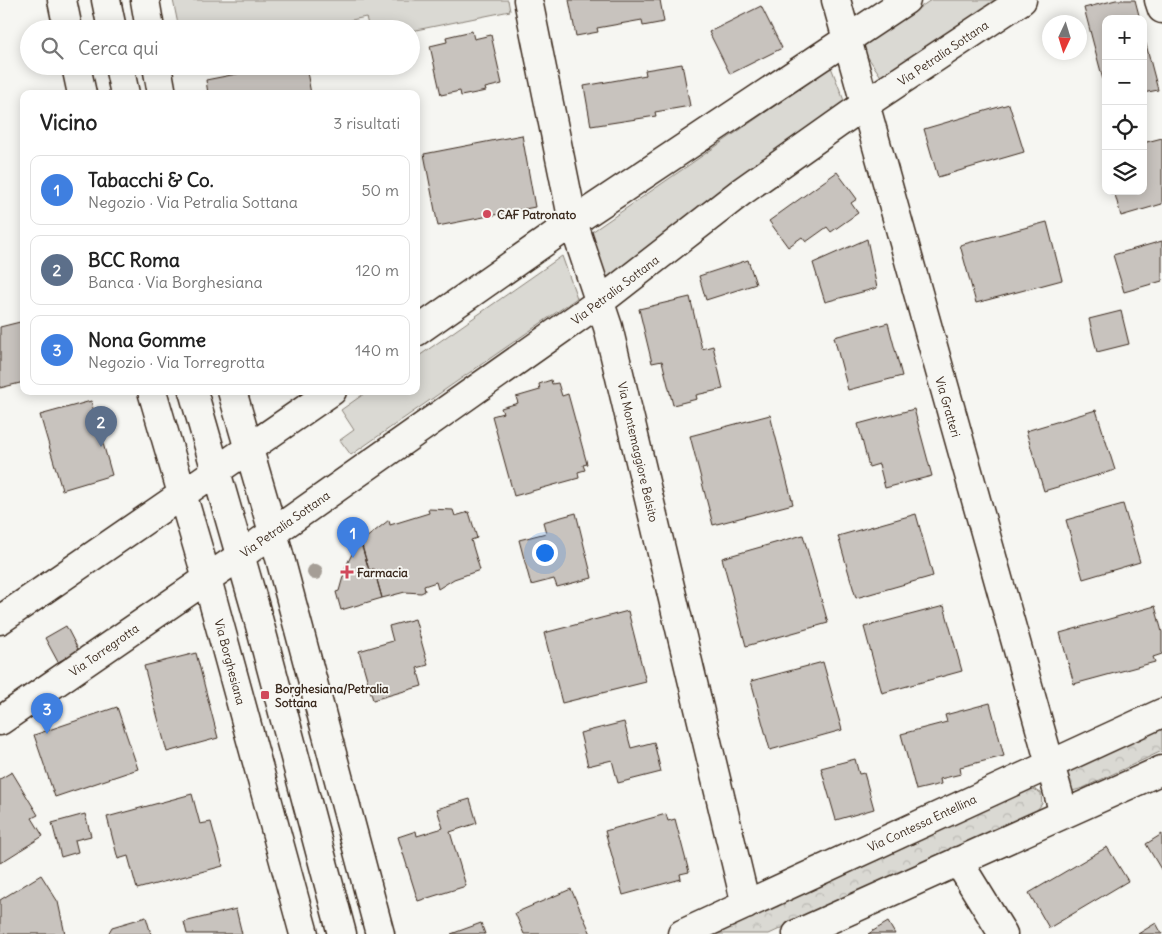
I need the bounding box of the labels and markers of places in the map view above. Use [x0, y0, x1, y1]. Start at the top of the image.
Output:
place label: CAF Patronato [497, 207, 576, 222]
marker: CAF Patronato [481, 208, 493, 220]
pin: 2 [85, 406, 117, 447]
pin: 1 [337, 517, 369, 558]
place label: Farmacia [357, 565, 408, 580]
marker: Farmacia [341, 566, 353, 578]
place label: Borghesiana/Petralia Sottana [275, 681, 389, 710]
marker: Borghesiana/Petralia Sottana [259, 689, 271, 701]
pin: 3 [31, 693, 63, 734]

